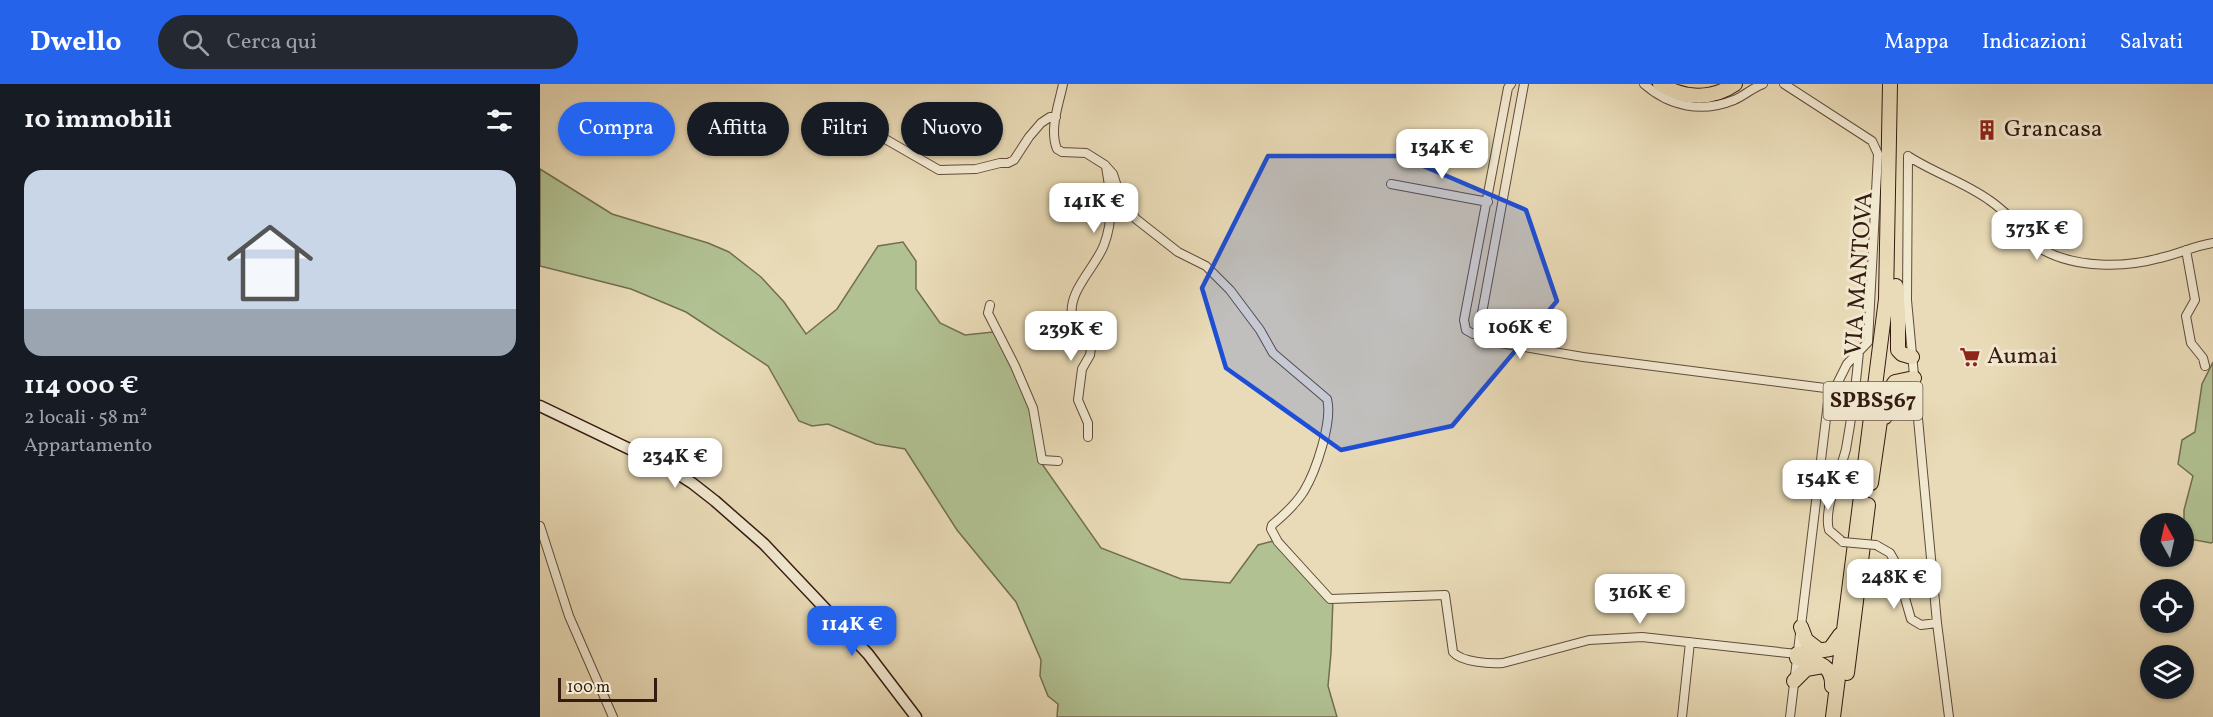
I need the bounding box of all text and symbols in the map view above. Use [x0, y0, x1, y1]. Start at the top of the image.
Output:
search box [158, 15, 578, 69]
text: Dwello [30, 23, 122, 62]
icon: search [179, 26, 212, 59]
text: Cerca qui [227, 27, 317, 58]
text: Mappa [1884, 28, 1949, 57]
text: Indicazioni [1982, 28, 2087, 57]
text: Salvati [2120, 28, 2183, 57]
text: 10 immobili [24, 102, 172, 138]
chip: Compra [558, 102, 675, 156]
chip: Affitta [687, 102, 789, 156]
chip: Filtri [801, 102, 889, 156]
chip: Nuovo [901, 102, 1003, 156]
icon: filters [483, 104, 516, 137]
place label: Grancasa [2004, 113, 2103, 147]
building icon: Grancasa [1975, 118, 1999, 142]
pin: 134K € [1393, 129, 1491, 180]
text: 134K € [1410, 134, 1474, 162]
pin: 141K € [1045, 183, 1143, 234]
text: 141K € [1063, 188, 1125, 216]
street label: VIA MANTOVA [1837, 191, 1883, 357]
icon: home [216, 209, 324, 317]
pin: 373K € [1988, 210, 2086, 261]
text: 373K € [2006, 215, 2068, 243]
pin: 106K € [1471, 309, 1569, 360]
pin: 239K € [1022, 311, 1120, 362]
text: 106K € [1488, 314, 1552, 342]
text: 239K € [1039, 316, 1103, 344]
place label: Aumai [1987, 340, 2057, 374]
supermarket icon: Aumai [1958, 345, 1982, 369]
text: 114 000 € [24, 368, 139, 404]
road number: SPBS567 [1824, 382, 1922, 420]
text: 2 locali · 58 m² [24, 404, 147, 432]
text: Appartamento [24, 432, 152, 460]
pin: 234K € [626, 438, 724, 489]
text: 234K € [642, 443, 708, 471]
pin: 154K € [1779, 460, 1877, 511]
text: 154K € [1797, 465, 1860, 493]
north arrow [2140, 513, 2194, 567]
map controls [2140, 513, 2194, 699]
pin: 248K € [1845, 559, 1943, 610]
text: 248K € [1861, 564, 1927, 592]
pin: 316K € [1591, 574, 1689, 625]
text: 316K € [1609, 579, 1671, 607]
button: locate [2140, 579, 2194, 633]
pin: 114K € [803, 606, 901, 657]
text: 114K € [821, 611, 883, 639]
button: layers [2140, 645, 2194, 699]
scale bar [558, 675, 657, 702]
text: 100 m [567, 677, 610, 699]

